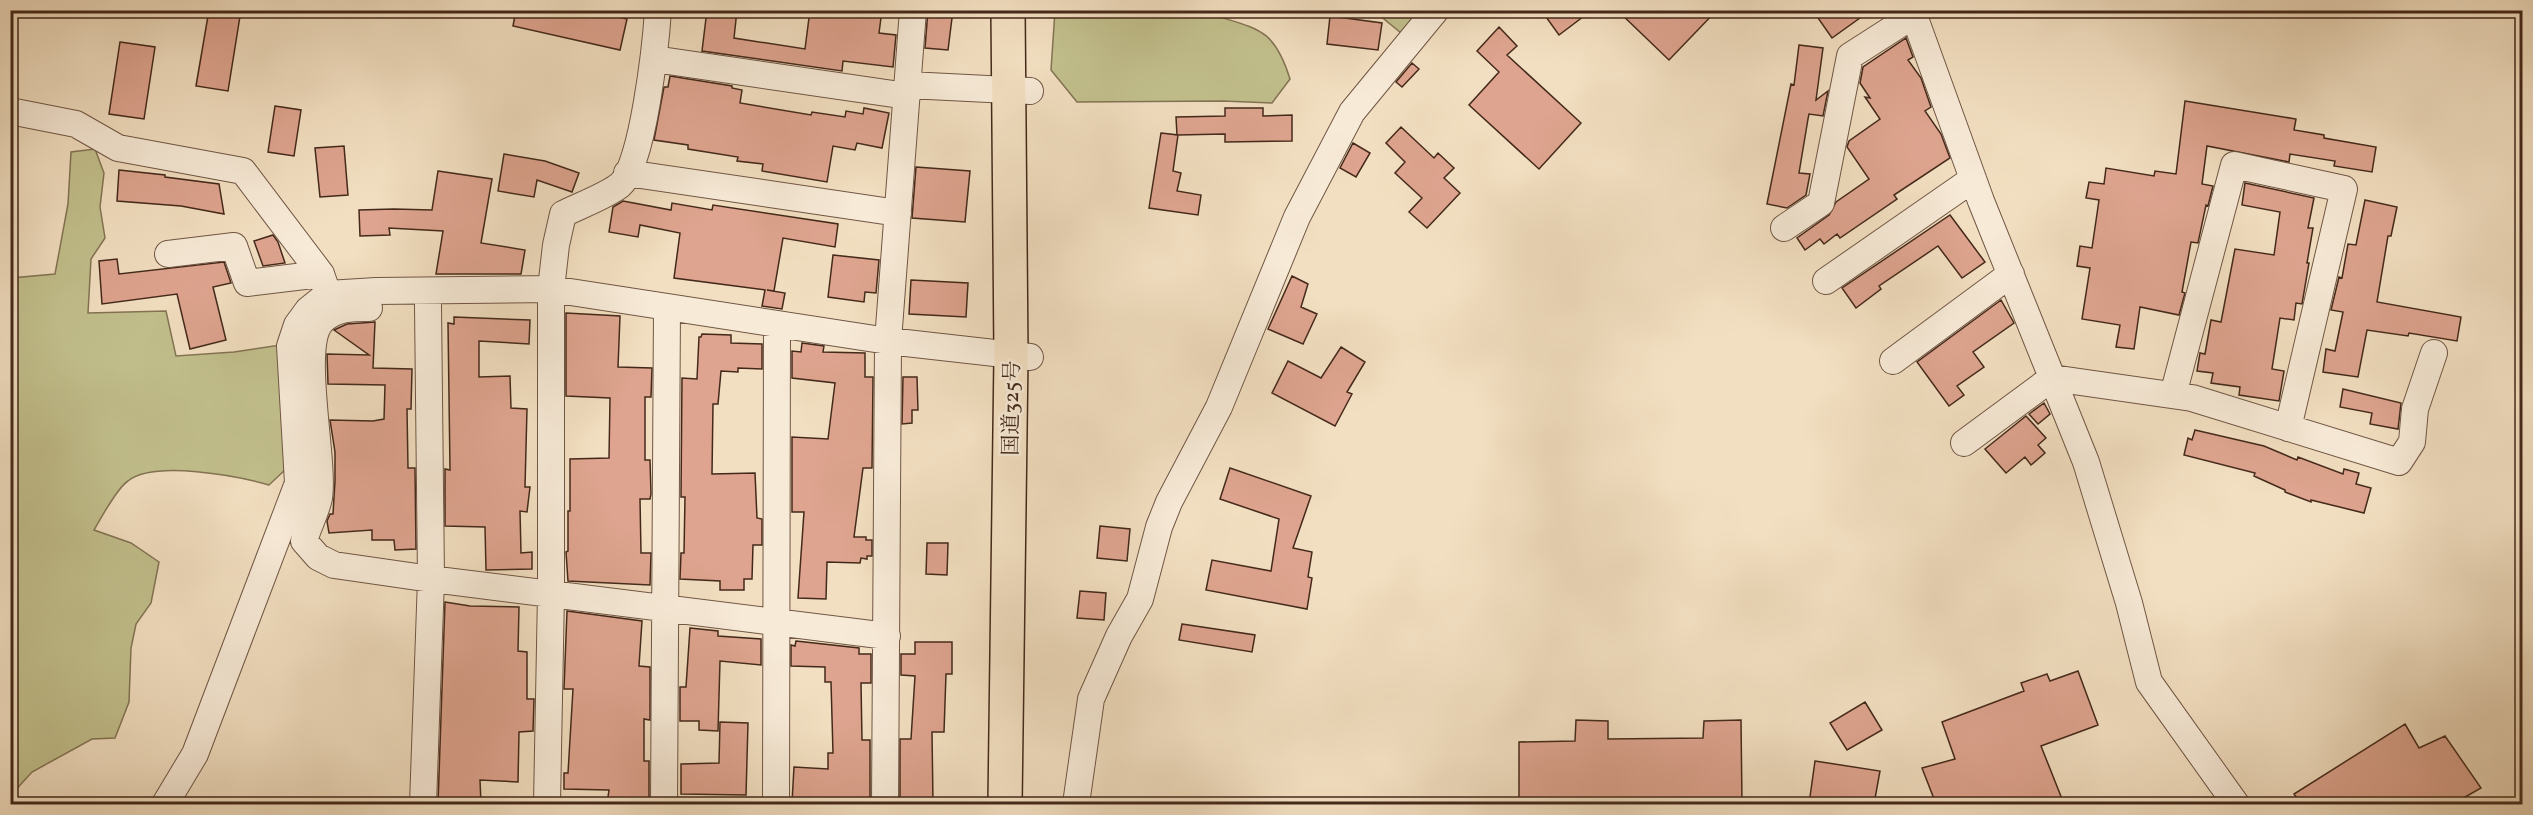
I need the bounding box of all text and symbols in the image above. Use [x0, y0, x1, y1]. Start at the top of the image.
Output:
street label: 国道325号 [997, 360, 1028, 456]

